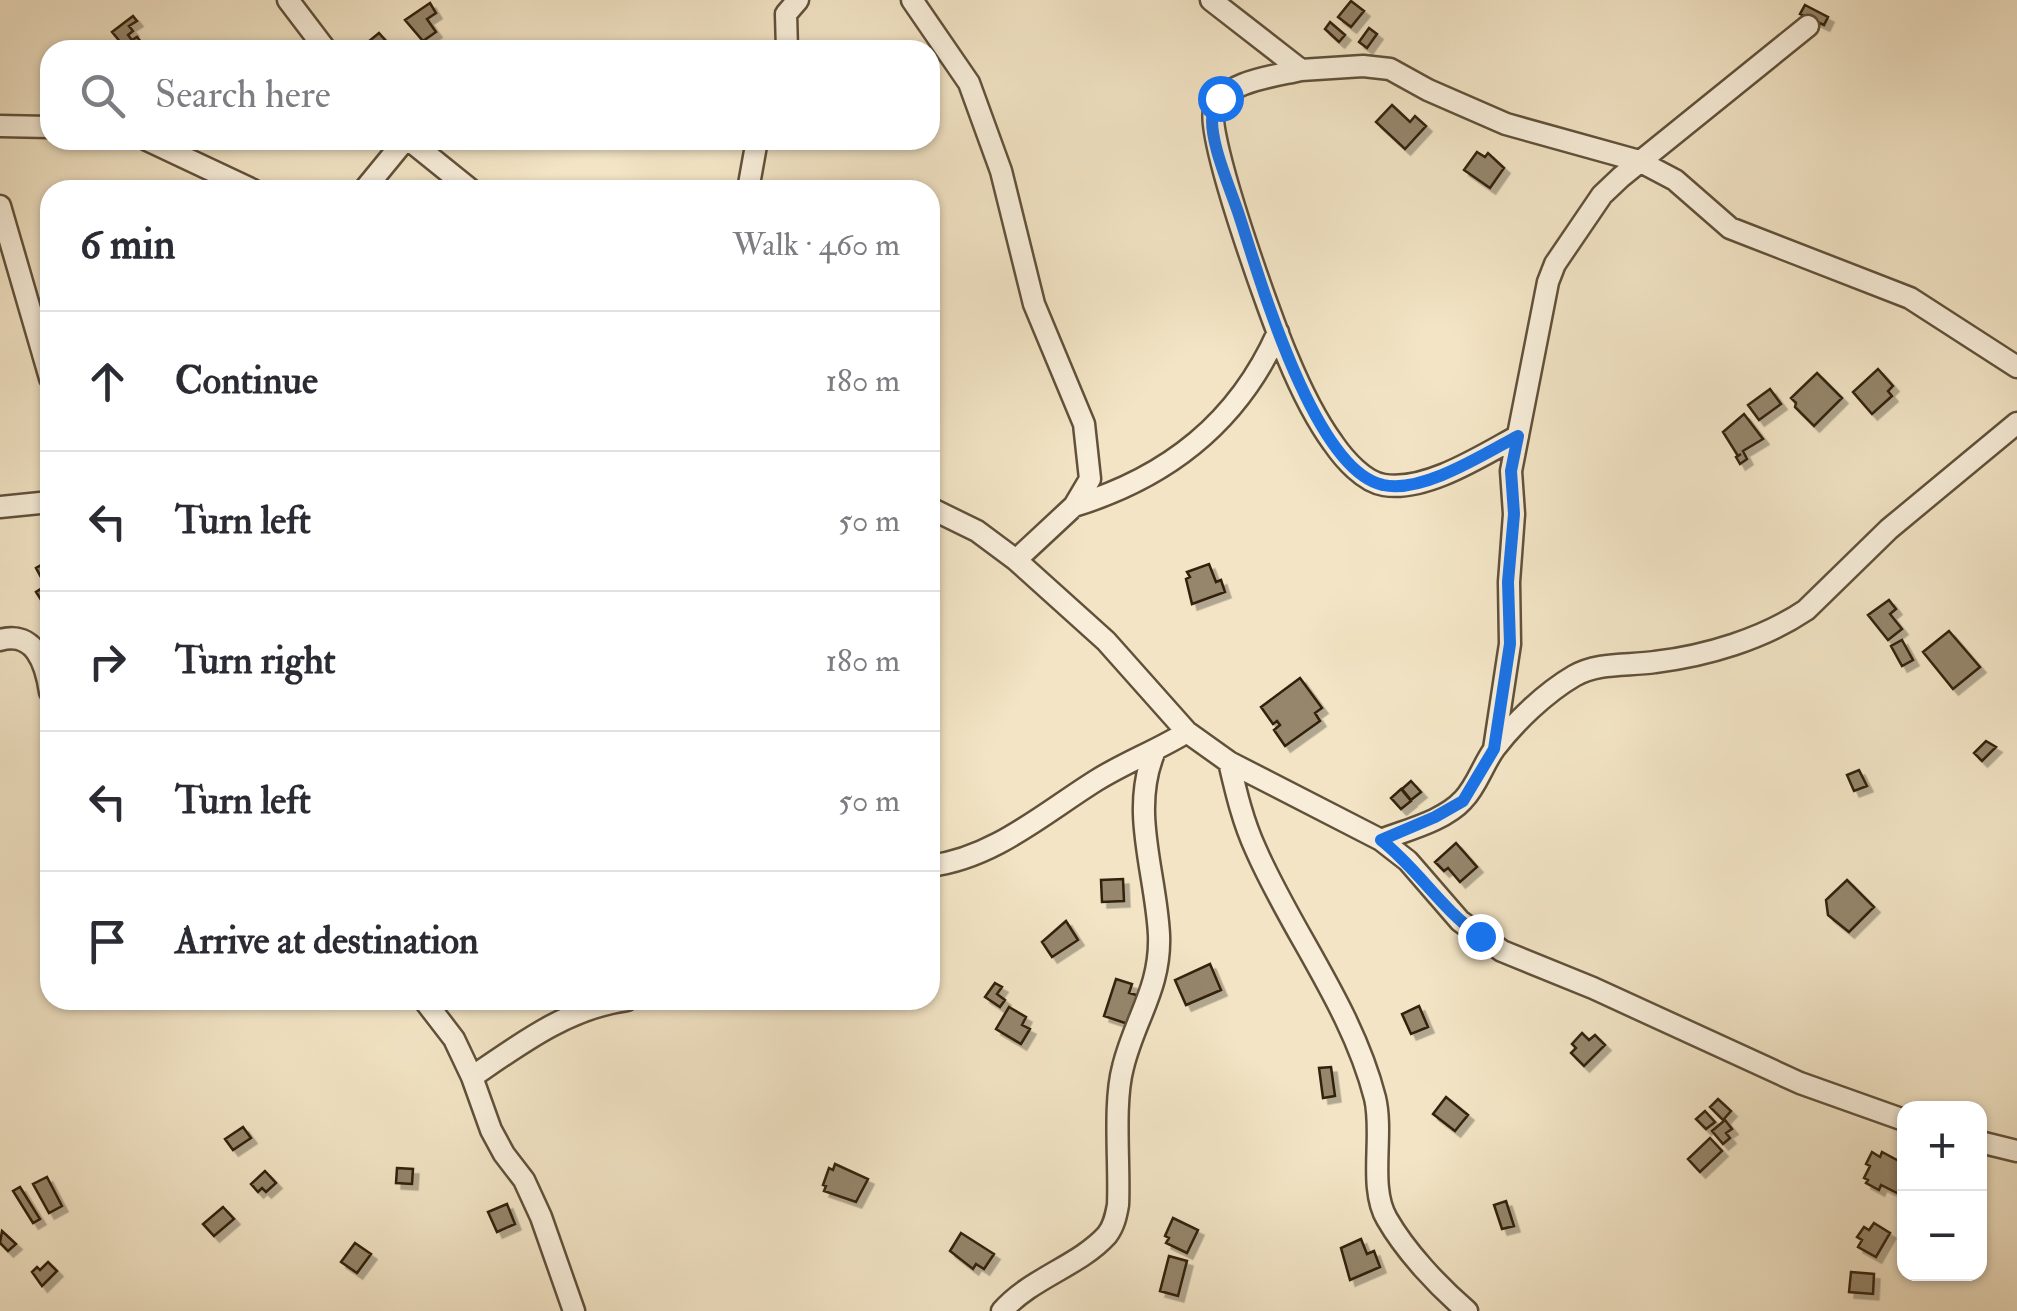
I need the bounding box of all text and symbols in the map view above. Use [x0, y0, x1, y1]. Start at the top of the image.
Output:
search box [40, 40, 940, 150]
icon: search [75, 68, 130, 123]
text: Search here [155, 71, 331, 119]
route start [1198, 76, 1244, 122]
text: 6 min [80, 219, 175, 271]
text: Walk · 460 m [732, 225, 900, 265]
icon: ahead [80, 354, 135, 409]
text: Continue [175, 357, 318, 405]
text: 180 m [826, 361, 900, 401]
icon: left [80, 494, 135, 549]
text: Turn left [175, 497, 311, 545]
text: 50 m [838, 501, 900, 541]
icon: right [80, 634, 135, 689]
text: Turn right [175, 637, 336, 685]
text: 180 m [826, 641, 900, 681]
icon: left [80, 774, 135, 829]
text: Turn left [175, 777, 311, 825]
text: 50 m [838, 781, 900, 821]
icon: arrive [80, 914, 135, 969]
route end [1458, 914, 1504, 960]
text: Arrive at destination [175, 917, 479, 965]
map controls [1897, 1101, 1987, 1281]
button: + [1897, 1101, 1987, 1191]
button: − [1897, 1191, 1987, 1281]

